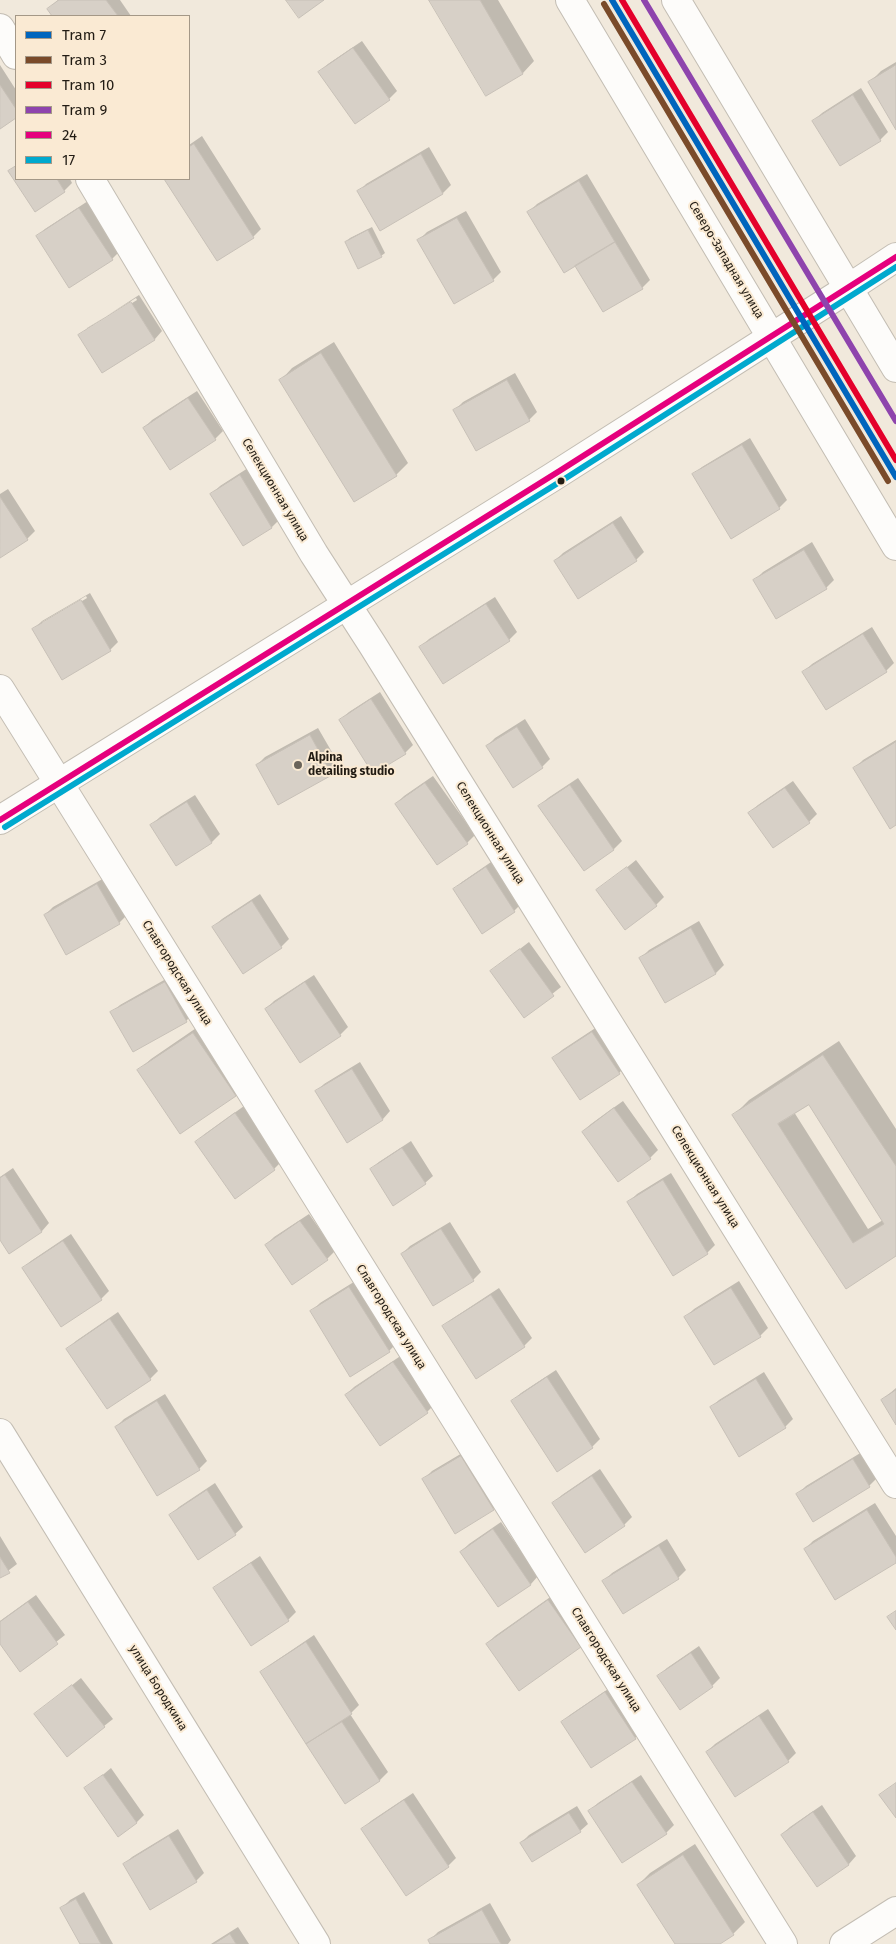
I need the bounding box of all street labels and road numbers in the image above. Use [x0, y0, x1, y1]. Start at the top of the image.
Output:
street label: Северо-Западная улица [685, 199, 767, 321]
street label: Селекционная улица [238, 436, 312, 544]
street label: Селекционная улица [453, 779, 527, 887]
street label: Славгородская улица [139, 918, 215, 1028]
street label: Селекционная улица [668, 1123, 742, 1231]
street label: Славгородская улица [353, 1262, 429, 1372]
street label: Славгородская улица [568, 1605, 644, 1715]
street label: улица Бородкина [126, 1642, 190, 1734]

